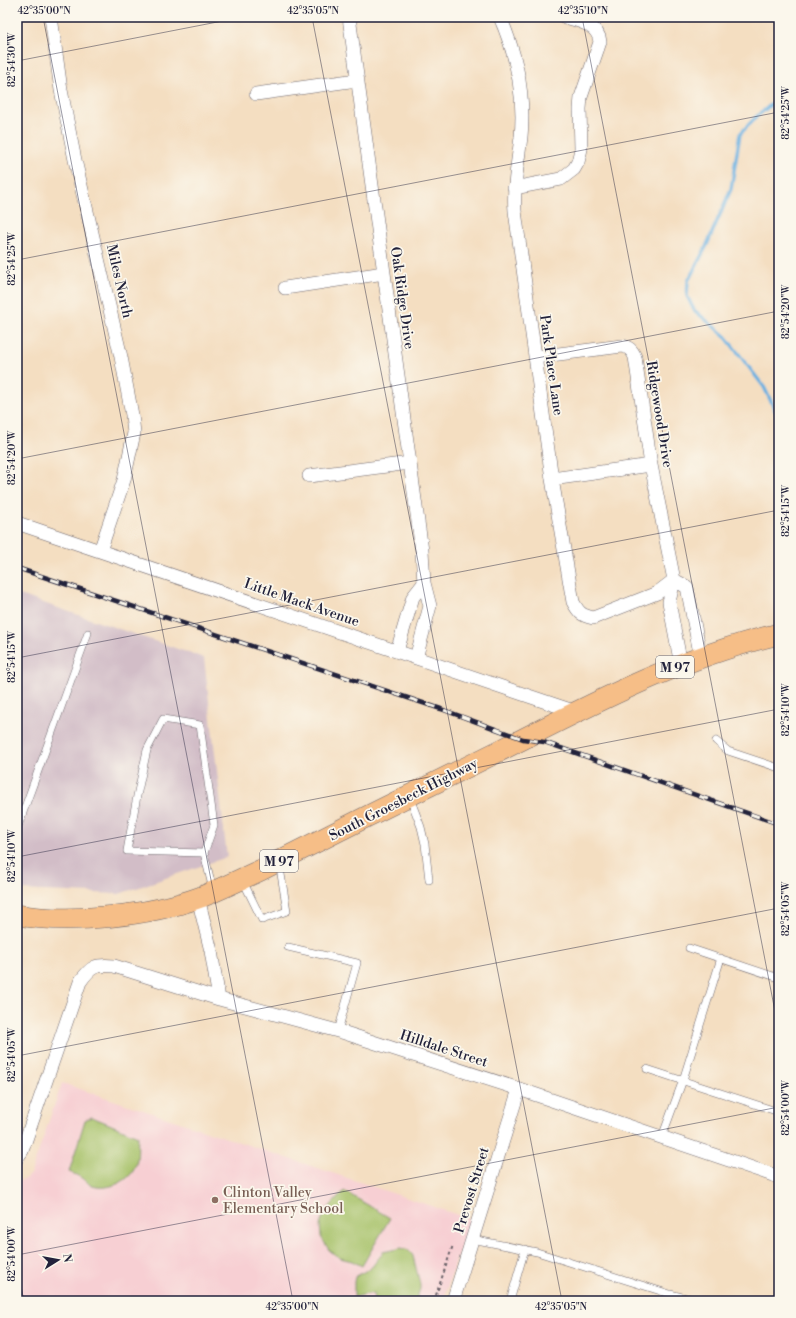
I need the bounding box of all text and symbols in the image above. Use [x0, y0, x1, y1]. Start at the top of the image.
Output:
text: 42°35'00"N [17, 5, 71, 17]
text: 42°35'05"N [287, 5, 340, 17]
text: 42°35'10"N [558, 5, 609, 17]
text: 82°54'30"W [6, 32, 18, 87]
text: 82°54'25"W [780, 85, 792, 140]
text: 82°54'25"W [6, 231, 18, 286]
street label: Miles North [102, 243, 136, 321]
street label: Oak Ridge Drive [386, 246, 418, 350]
text: 82°54'20"W [780, 284, 792, 339]
street label: Park Place Lane [535, 314, 567, 417]
street label: Ridgewood Drive [642, 359, 676, 469]
text: 82°54'20"W [6, 430, 18, 485]
text: 82°54'15"W [780, 484, 792, 537]
street label: Little Mack Avenue [242, 575, 362, 631]
text: 82°54'15"W [6, 630, 18, 683]
road number: M 97 [656, 656, 694, 678]
text: 82°54'10"W [780, 683, 792, 737]
street label: South Groesbeck Highway [326, 754, 481, 845]
text: 82°54'10"W [6, 829, 18, 883]
road number: M 97 [260, 850, 298, 872]
text: 82°54'05"W [780, 881, 792, 936]
street label: Hilldale Street [398, 1026, 490, 1072]
text: 82°54'05"W [6, 1027, 18, 1082]
text: 82°54'00"W [780, 1079, 792, 1136]
street label: Prevost Street [450, 1145, 494, 1236]
place label: Clinton Valley Elementary School [223, 1184, 343, 1218]
marker: Clinton Valley Elementary School [210, 1195, 220, 1205]
text: 82°54'00"W [6, 1225, 18, 1282]
north arrow [38, 1240, 78, 1280]
text: N [59, 1253, 75, 1264]
text: 42°35'00"N [265, 1301, 319, 1313]
text: 42°35'05"N [535, 1301, 588, 1313]

